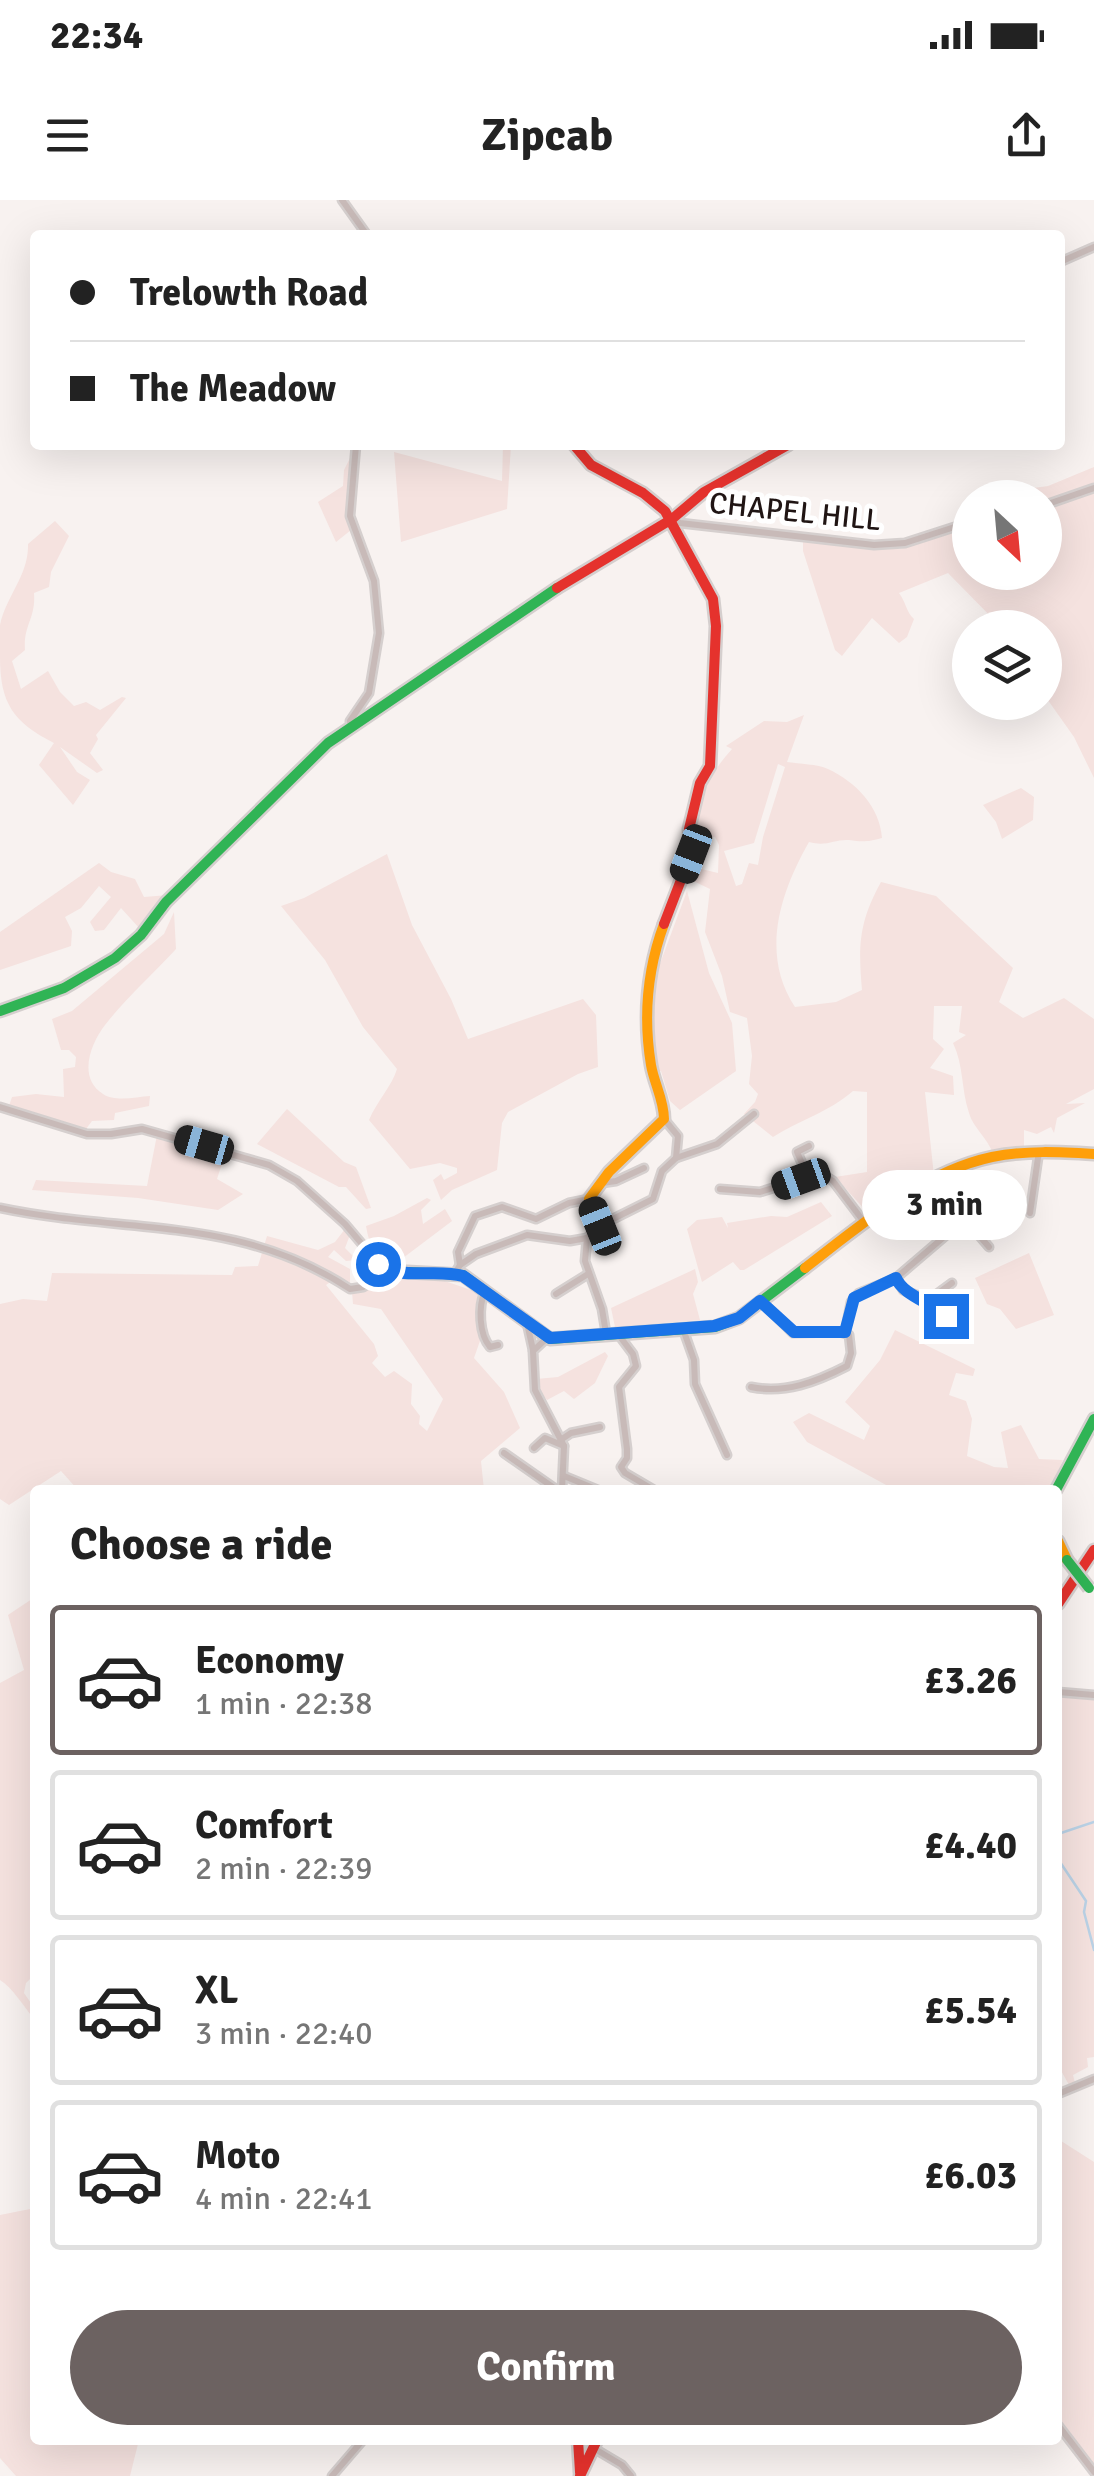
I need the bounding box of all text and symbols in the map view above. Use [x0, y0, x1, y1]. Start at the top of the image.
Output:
text: 22:34 [50, 12, 143, 59]
icon: menu [40, 108, 95, 163]
text: Zipcab [481, 108, 613, 163]
icon: share [999, 108, 1054, 163]
text: Trelowth Road [130, 269, 368, 316]
text: The Meadow [130, 365, 336, 412]
north arrow [952, 480, 1062, 590]
map controls [952, 480, 1062, 720]
street label: CHAPEL HILL [707, 485, 883, 539]
button: layers [952, 610, 1062, 720]
car [666, 821, 716, 887]
car [171, 1122, 237, 1168]
car [768, 1155, 834, 1203]
callout: 3 min [864, 1171, 1028, 1241]
text: 3 min [906, 1185, 983, 1224]
car [575, 1193, 625, 1259]
route start [356, 1242, 401, 1287]
route end [924, 1294, 969, 1339]
text: Choose a ride [70, 1517, 333, 1572]
icon: car [75, 1635, 165, 1725]
text: Economy [195, 1637, 344, 1684]
text: £3.26 [924, 1657, 1017, 1704]
text: 1 min · 22:38 [195, 1684, 373, 1723]
icon: car [75, 1800, 165, 1890]
text: Comfort [195, 1802, 333, 1849]
text: £4.40 [924, 1822, 1017, 1869]
text: 2 min · 22:39 [195, 1849, 373, 1888]
icon: car [75, 1965, 165, 2055]
text: XL [195, 1967, 238, 2014]
text: £5.54 [924, 1987, 1017, 2034]
text: 3 min · 22:40 [195, 2014, 373, 2053]
icon: car [75, 2130, 165, 2220]
text: Moto [195, 2132, 280, 2179]
text: £6.03 [924, 2152, 1017, 2199]
text: 4 min · 22:41 [195, 2179, 373, 2218]
button: Confirm [70, 2310, 1022, 2425]

